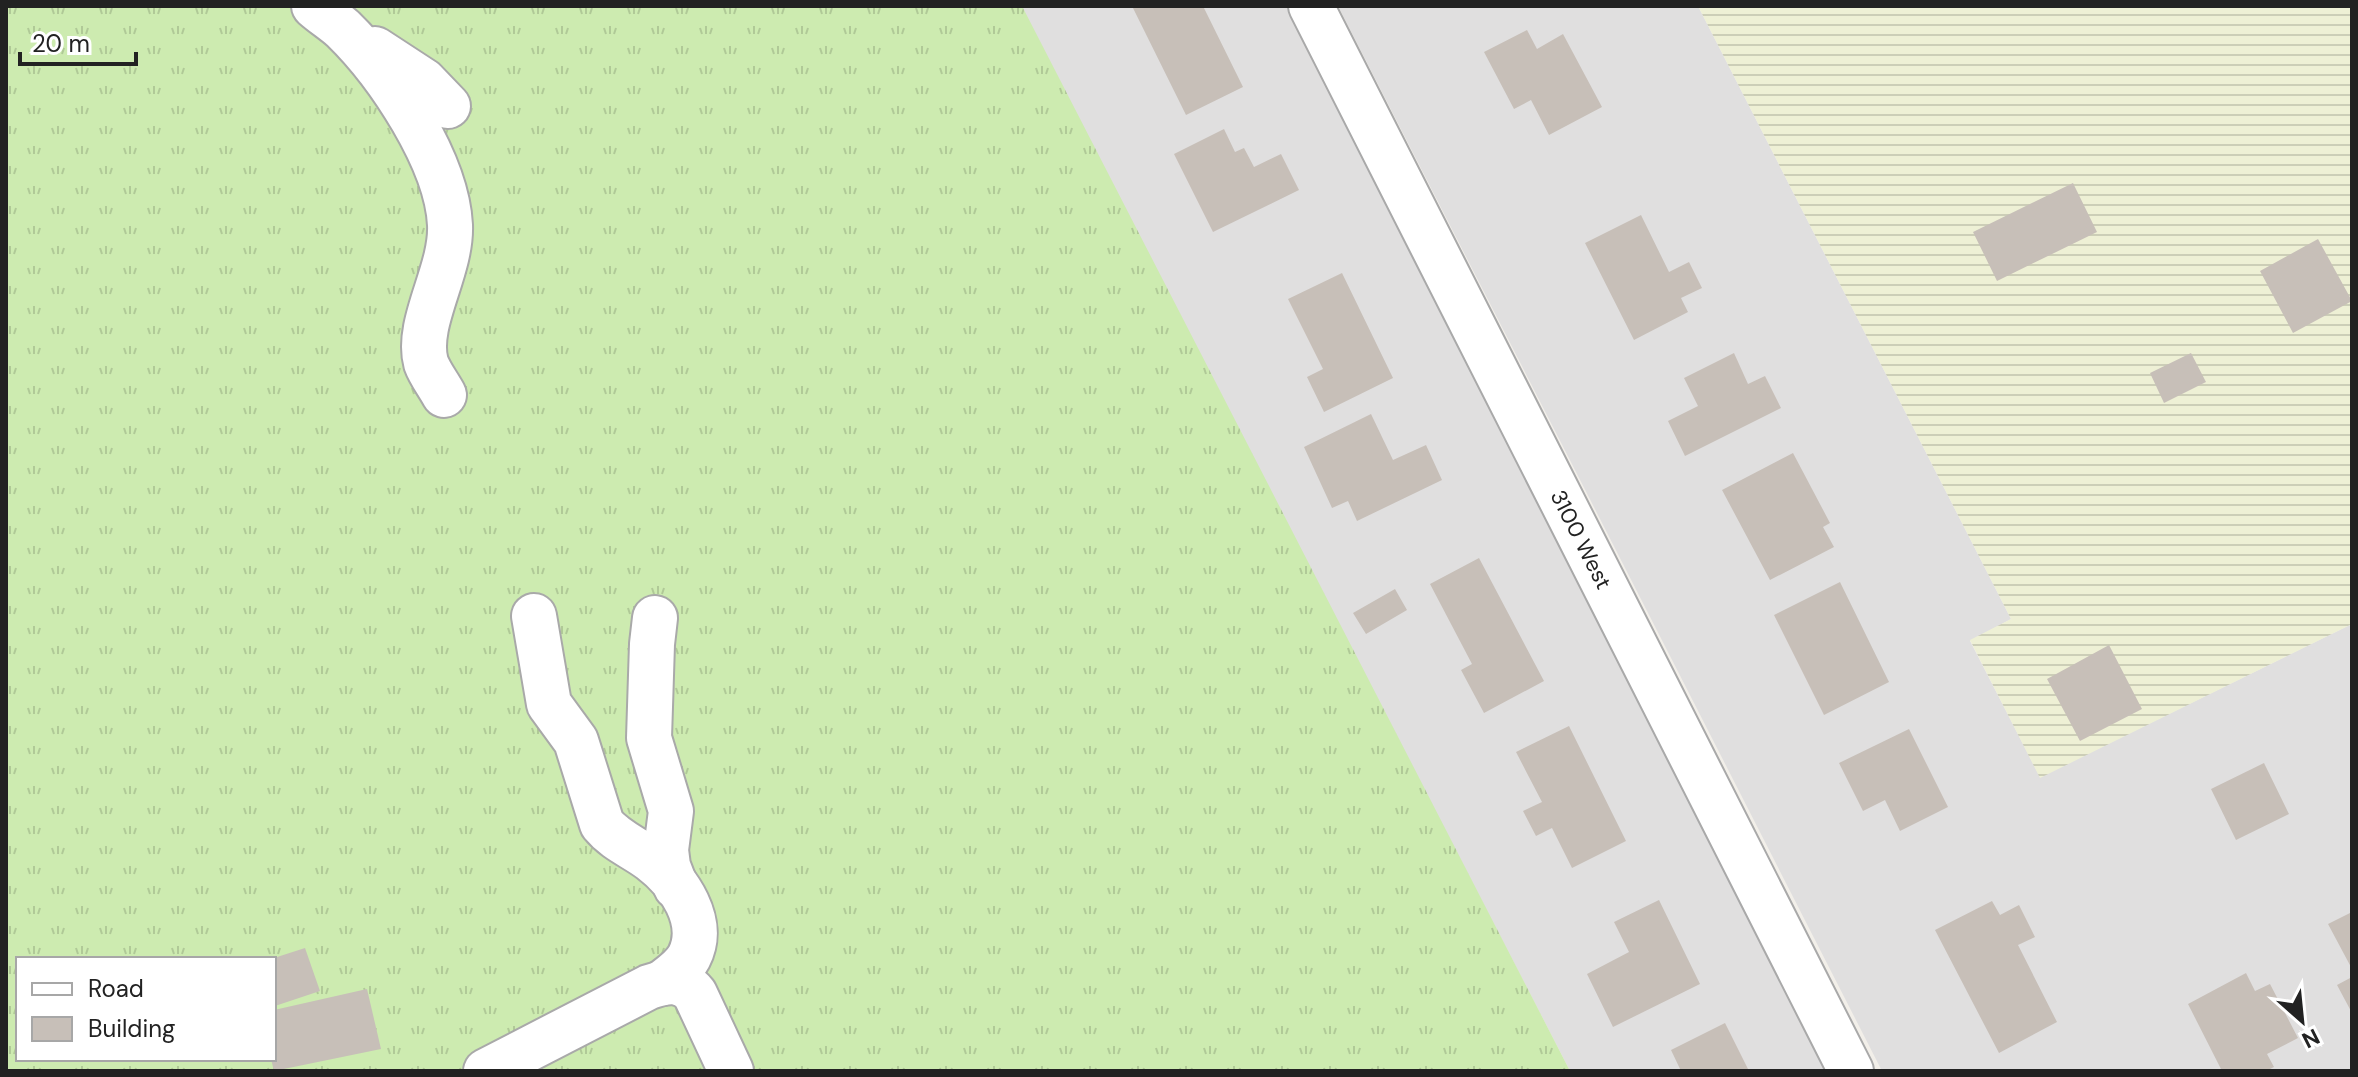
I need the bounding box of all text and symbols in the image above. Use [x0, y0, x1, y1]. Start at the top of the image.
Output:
scale bar [20, 16, 136, 66]
text: 20 m [32, 28, 90, 59]
street label: 3100 West [1544, 485, 1618, 594]
legend [16, 957, 276, 1061]
text: Road [88, 973, 144, 1004]
north arrow [2262, 981, 2342, 1061]
text: Building [88, 1013, 175, 1044]
text: N [2297, 1022, 2325, 1055]

